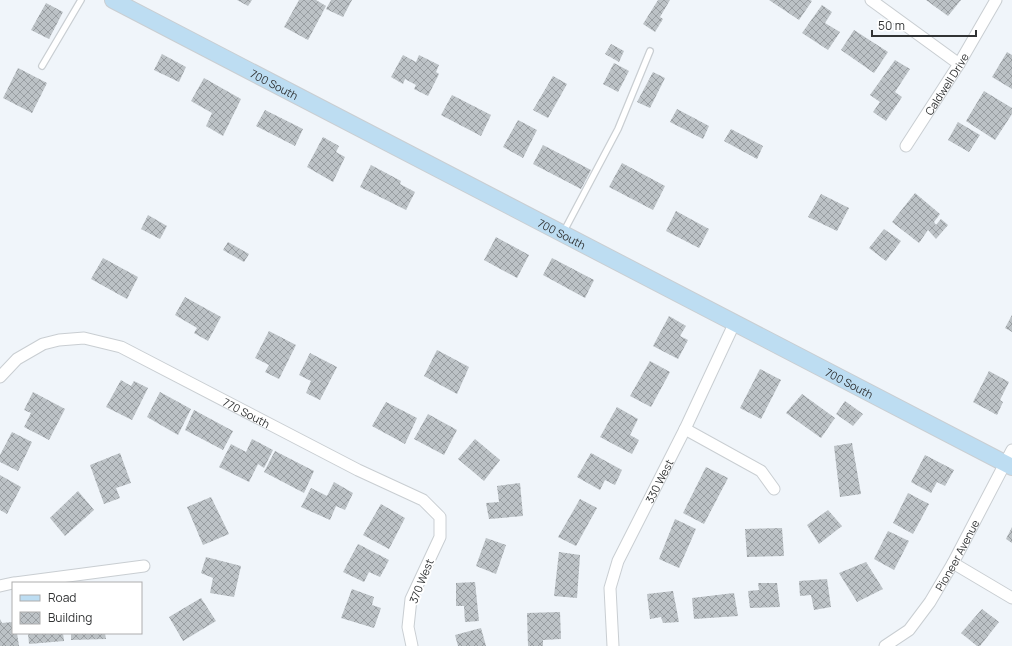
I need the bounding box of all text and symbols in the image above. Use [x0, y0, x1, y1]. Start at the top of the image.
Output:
scale bar [872, 12, 976, 38]
text: 50 m [878, 17, 905, 34]
street label: Caldwell Drive [921, 50, 972, 118]
street label: 700 South [248, 65, 301, 103]
street label: 700 South [536, 215, 589, 252]
street label: 700 South [823, 364, 876, 401]
street label: 770 South [221, 394, 273, 431]
street label: 330 West [641, 456, 676, 505]
street label: Pioneer Avenue [931, 516, 982, 593]
street label: 370 West [405, 557, 437, 605]
legend [12, 582, 142, 634]
text: Road [48, 589, 76, 606]
text: Building [48, 609, 92, 626]

